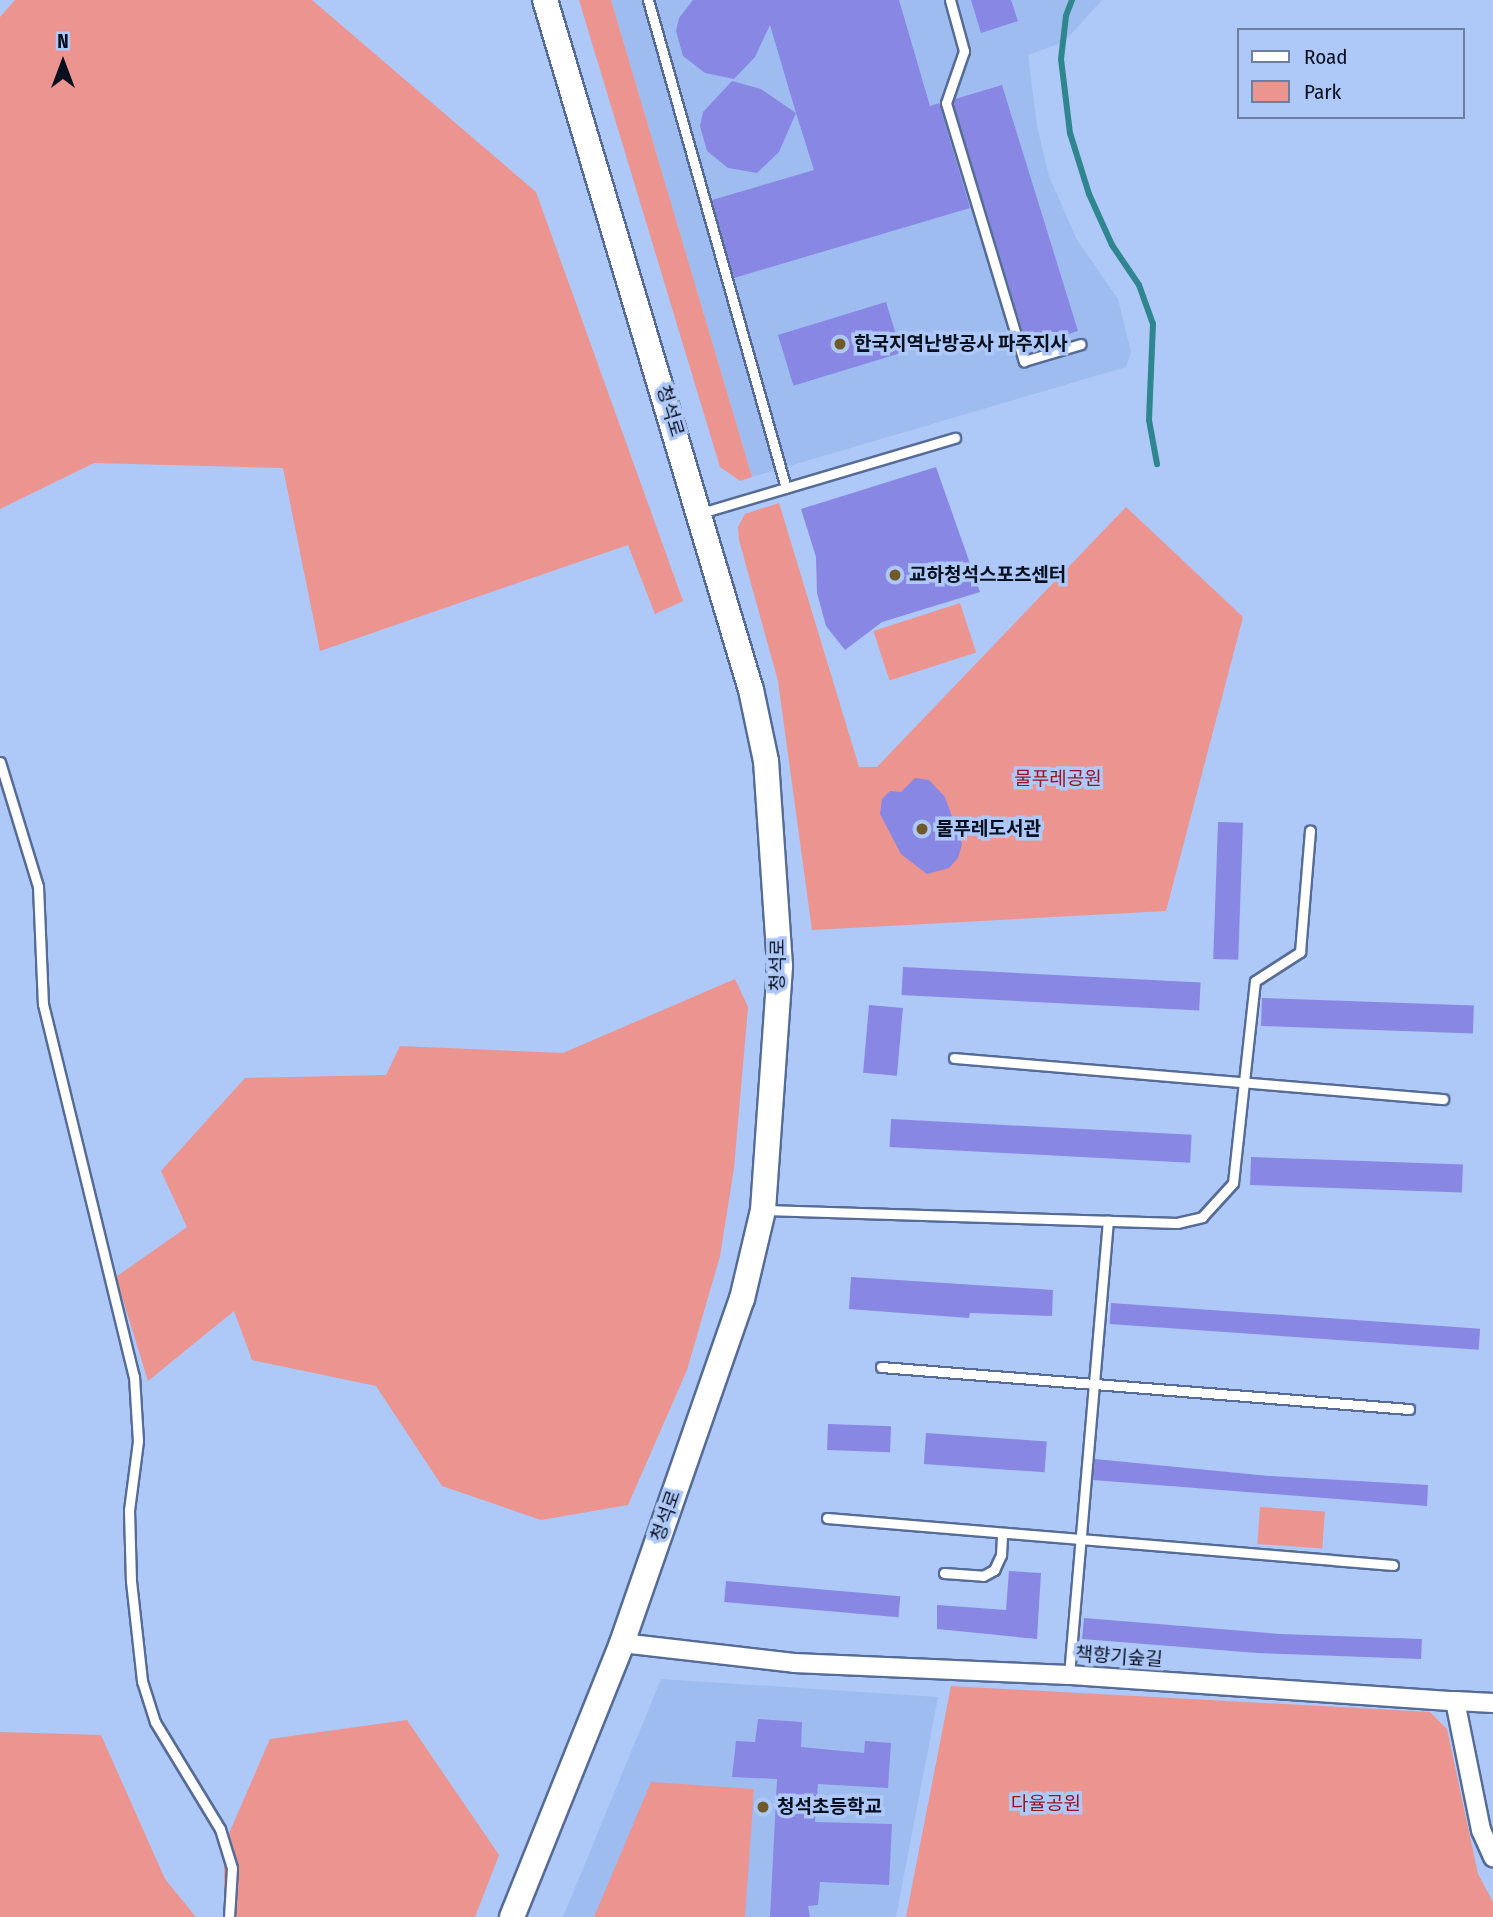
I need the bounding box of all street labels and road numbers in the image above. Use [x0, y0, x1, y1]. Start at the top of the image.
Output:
street label: 청석로 [651, 383, 689, 439]
street label: 청석로 [767, 939, 789, 991]
street label: 청석로 [647, 1487, 685, 1545]
street label: 책향기숲길 [1075, 1643, 1163, 1671]

